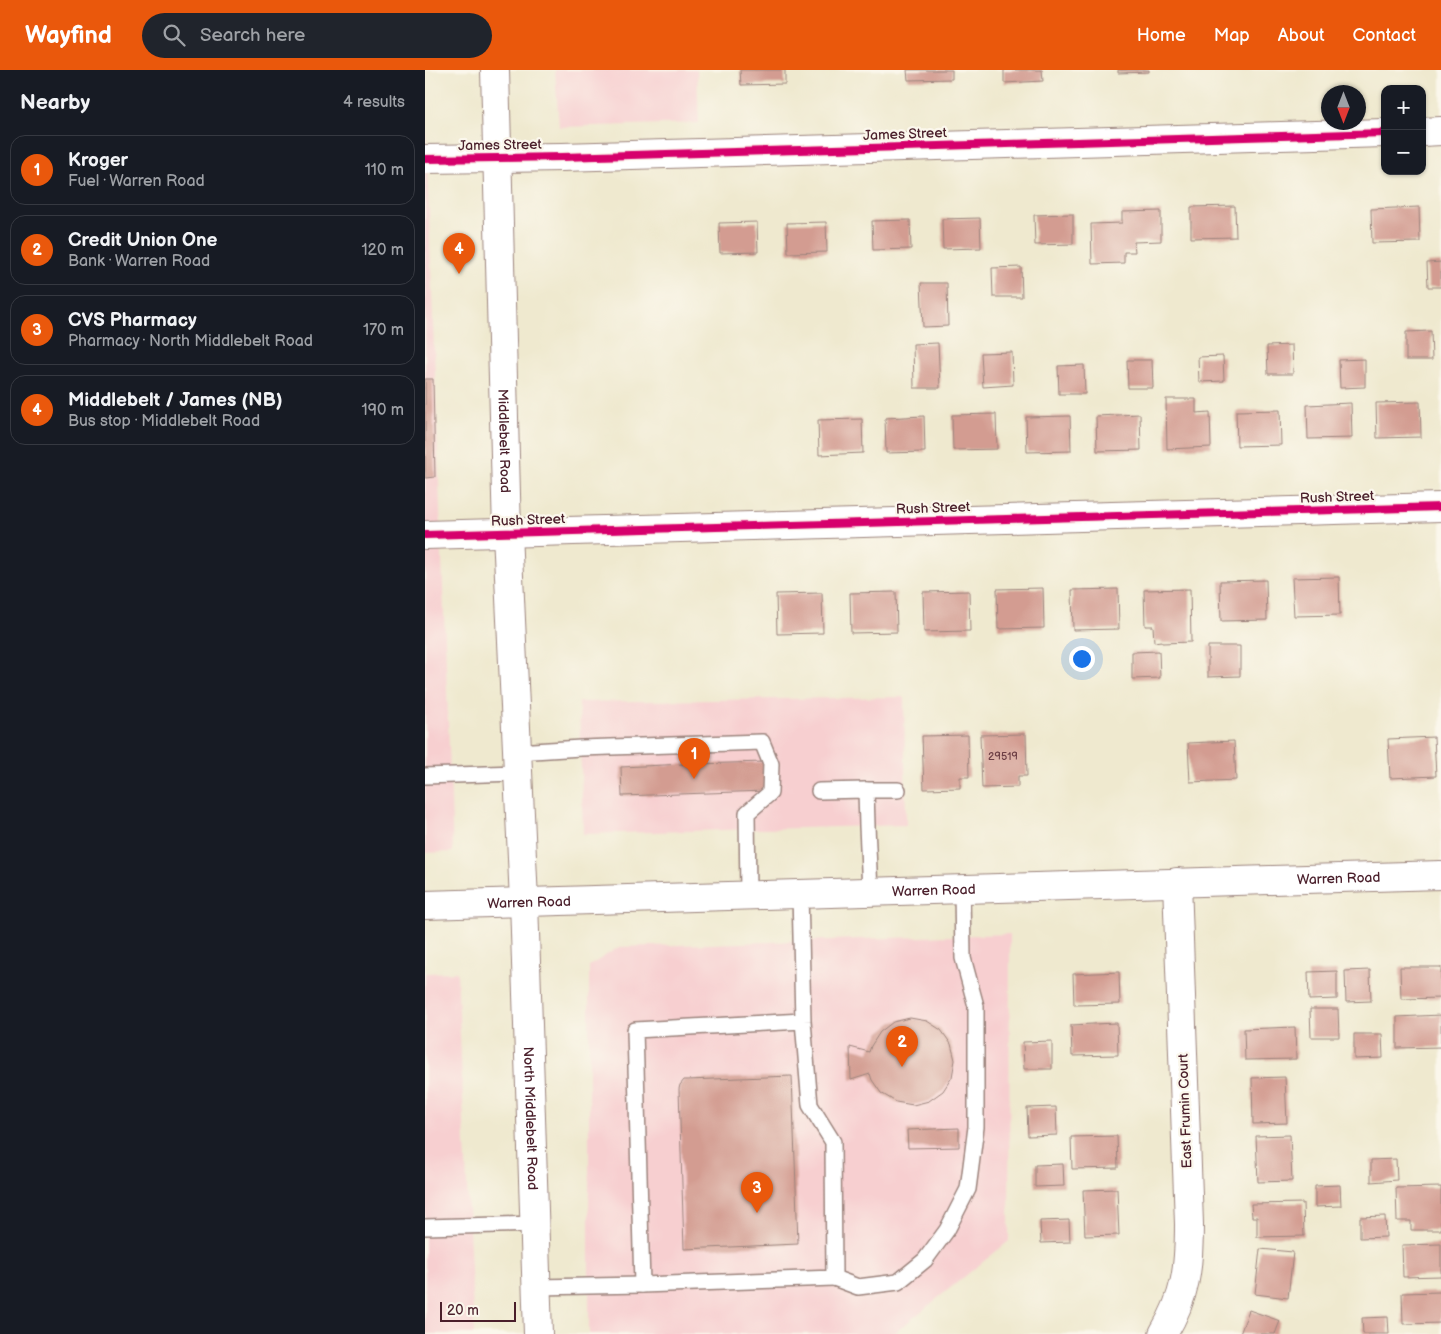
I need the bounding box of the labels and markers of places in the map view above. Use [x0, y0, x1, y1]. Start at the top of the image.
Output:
pin: 4 [443, 233, 475, 274]
pin: 1 [678, 738, 710, 779]
pin: 2 [886, 1026, 918, 1067]
pin: 3 [741, 1172, 773, 1213]

